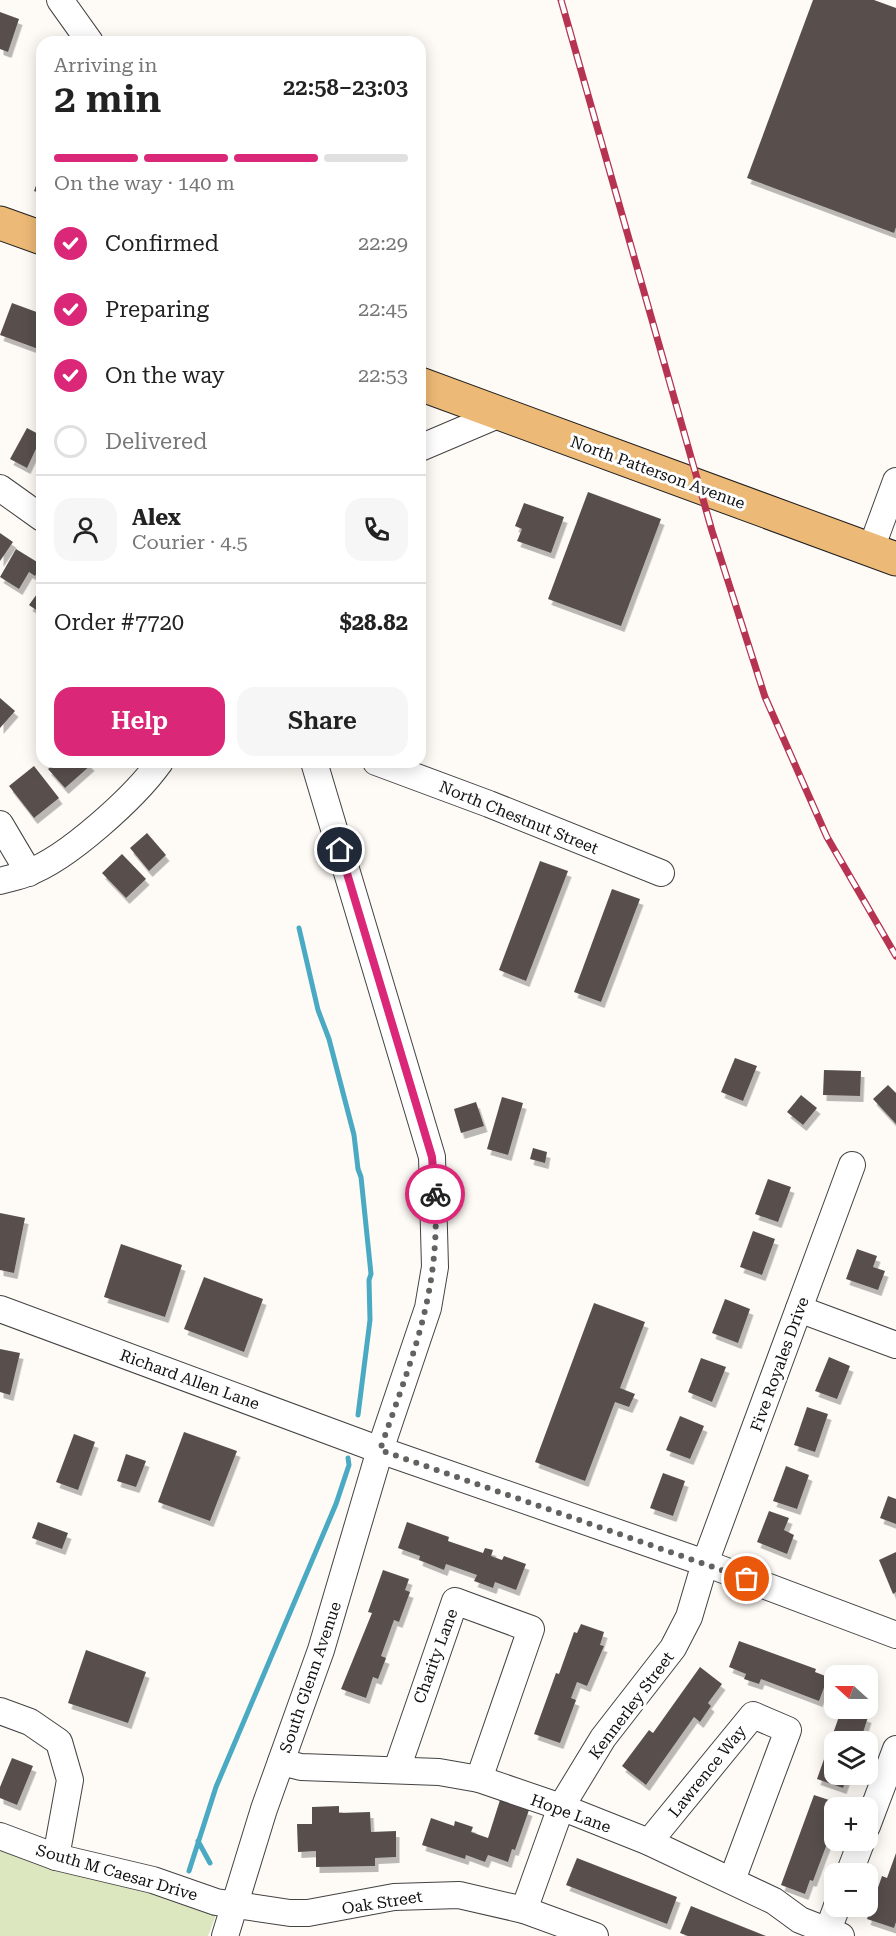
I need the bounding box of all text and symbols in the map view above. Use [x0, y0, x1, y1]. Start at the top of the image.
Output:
text: Arriving in [54, 53, 157, 77]
text: 22:58–23:03 [283, 75, 408, 100]
text: 2 min [54, 76, 161, 122]
text: On the way · 140 m [54, 171, 235, 195]
icon: check [54, 227, 87, 260]
text: Confirmed [105, 231, 219, 256]
text: 22:29 [358, 231, 408, 255]
icon: check [54, 293, 87, 326]
text: Preparing [105, 297, 209, 322]
text: 22:45 [358, 297, 408, 321]
icon: check [54, 359, 87, 392]
text: On the way [105, 363, 225, 388]
text: 22:53 [358, 363, 408, 387]
text: Delivered [105, 429, 207, 454]
street label: North Patterson Avenue [568, 432, 748, 513]
button: person [54, 498, 117, 561]
button: phone [345, 498, 408, 561]
text: Alex [132, 505, 181, 530]
text: Courier · 4.5 [132, 530, 248, 554]
text: Order #7720 [54, 610, 184, 635]
text: $28.82 [339, 610, 408, 635]
button: Help [54, 687, 225, 756]
button: Share [237, 687, 408, 756]
street label: North Chestnut Street [437, 777, 601, 858]
pin [314, 824, 365, 875]
icon: home [323, 833, 356, 866]
courier [405, 1164, 465, 1224]
icon: bike [419, 1178, 452, 1211]
street label: Five Royales Drive [746, 1294, 813, 1434]
street label: Richard Allen Lane [117, 1345, 262, 1414]
pin [721, 1553, 772, 1604]
icon: bag [730, 1562, 763, 1595]
street label: South Glenn Avenue [276, 1599, 345, 1755]
street label: Charity Lane [410, 1606, 462, 1706]
street label: Kennerley Street [585, 1648, 678, 1763]
north arrow [824, 1665, 878, 1719]
map controls [824, 1665, 878, 1917]
street label: Lawrence Way [665, 1721, 750, 1821]
button: layers [824, 1731, 878, 1785]
street label: Hope Lane [528, 1790, 614, 1837]
button: + [824, 1797, 878, 1851]
street label: South M Caesar Drive [34, 1840, 200, 1905]
button: − [824, 1863, 878, 1917]
street label: Oak Street [340, 1887, 424, 1918]

